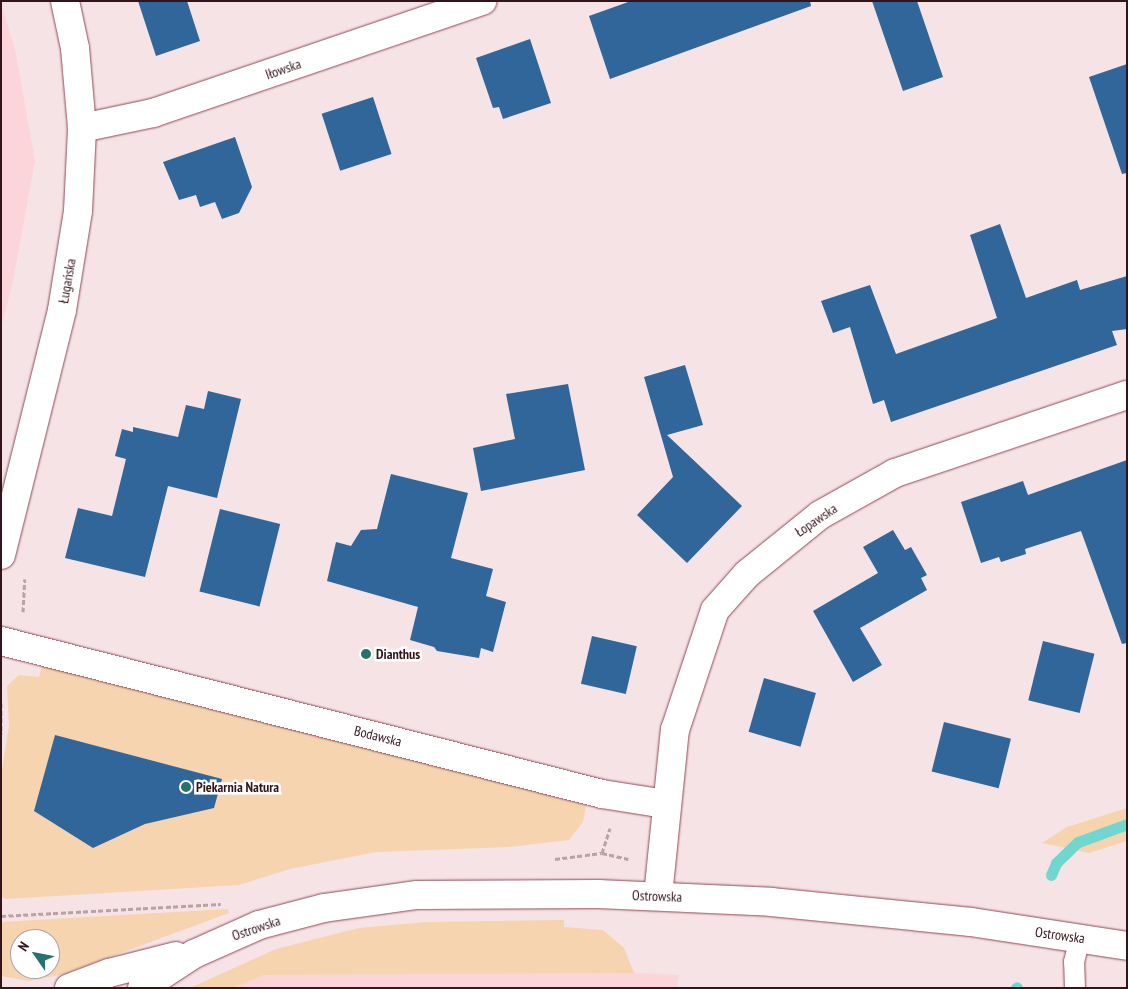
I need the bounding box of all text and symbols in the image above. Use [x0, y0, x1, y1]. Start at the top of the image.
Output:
street label: Iłowska [263, 55, 303, 83]
street label: Ługańska [55, 257, 79, 305]
street label: Łopawska [792, 500, 840, 540]
place label: Dianthus [376, 646, 420, 662]
marker: Dianthus [360, 648, 372, 660]
street label: Bodawska [353, 722, 403, 750]
place label: Piekarnia Natura [196, 779, 279, 795]
marker: Piekarnia Natura [180, 781, 192, 793]
street label: Ostrowska [632, 887, 682, 905]
street label: Ostrowska [230, 912, 282, 944]
street label: Ostrowska [1034, 923, 1086, 947]
north arrow [10, 929, 60, 979]
text: N [14, 938, 33, 954]

